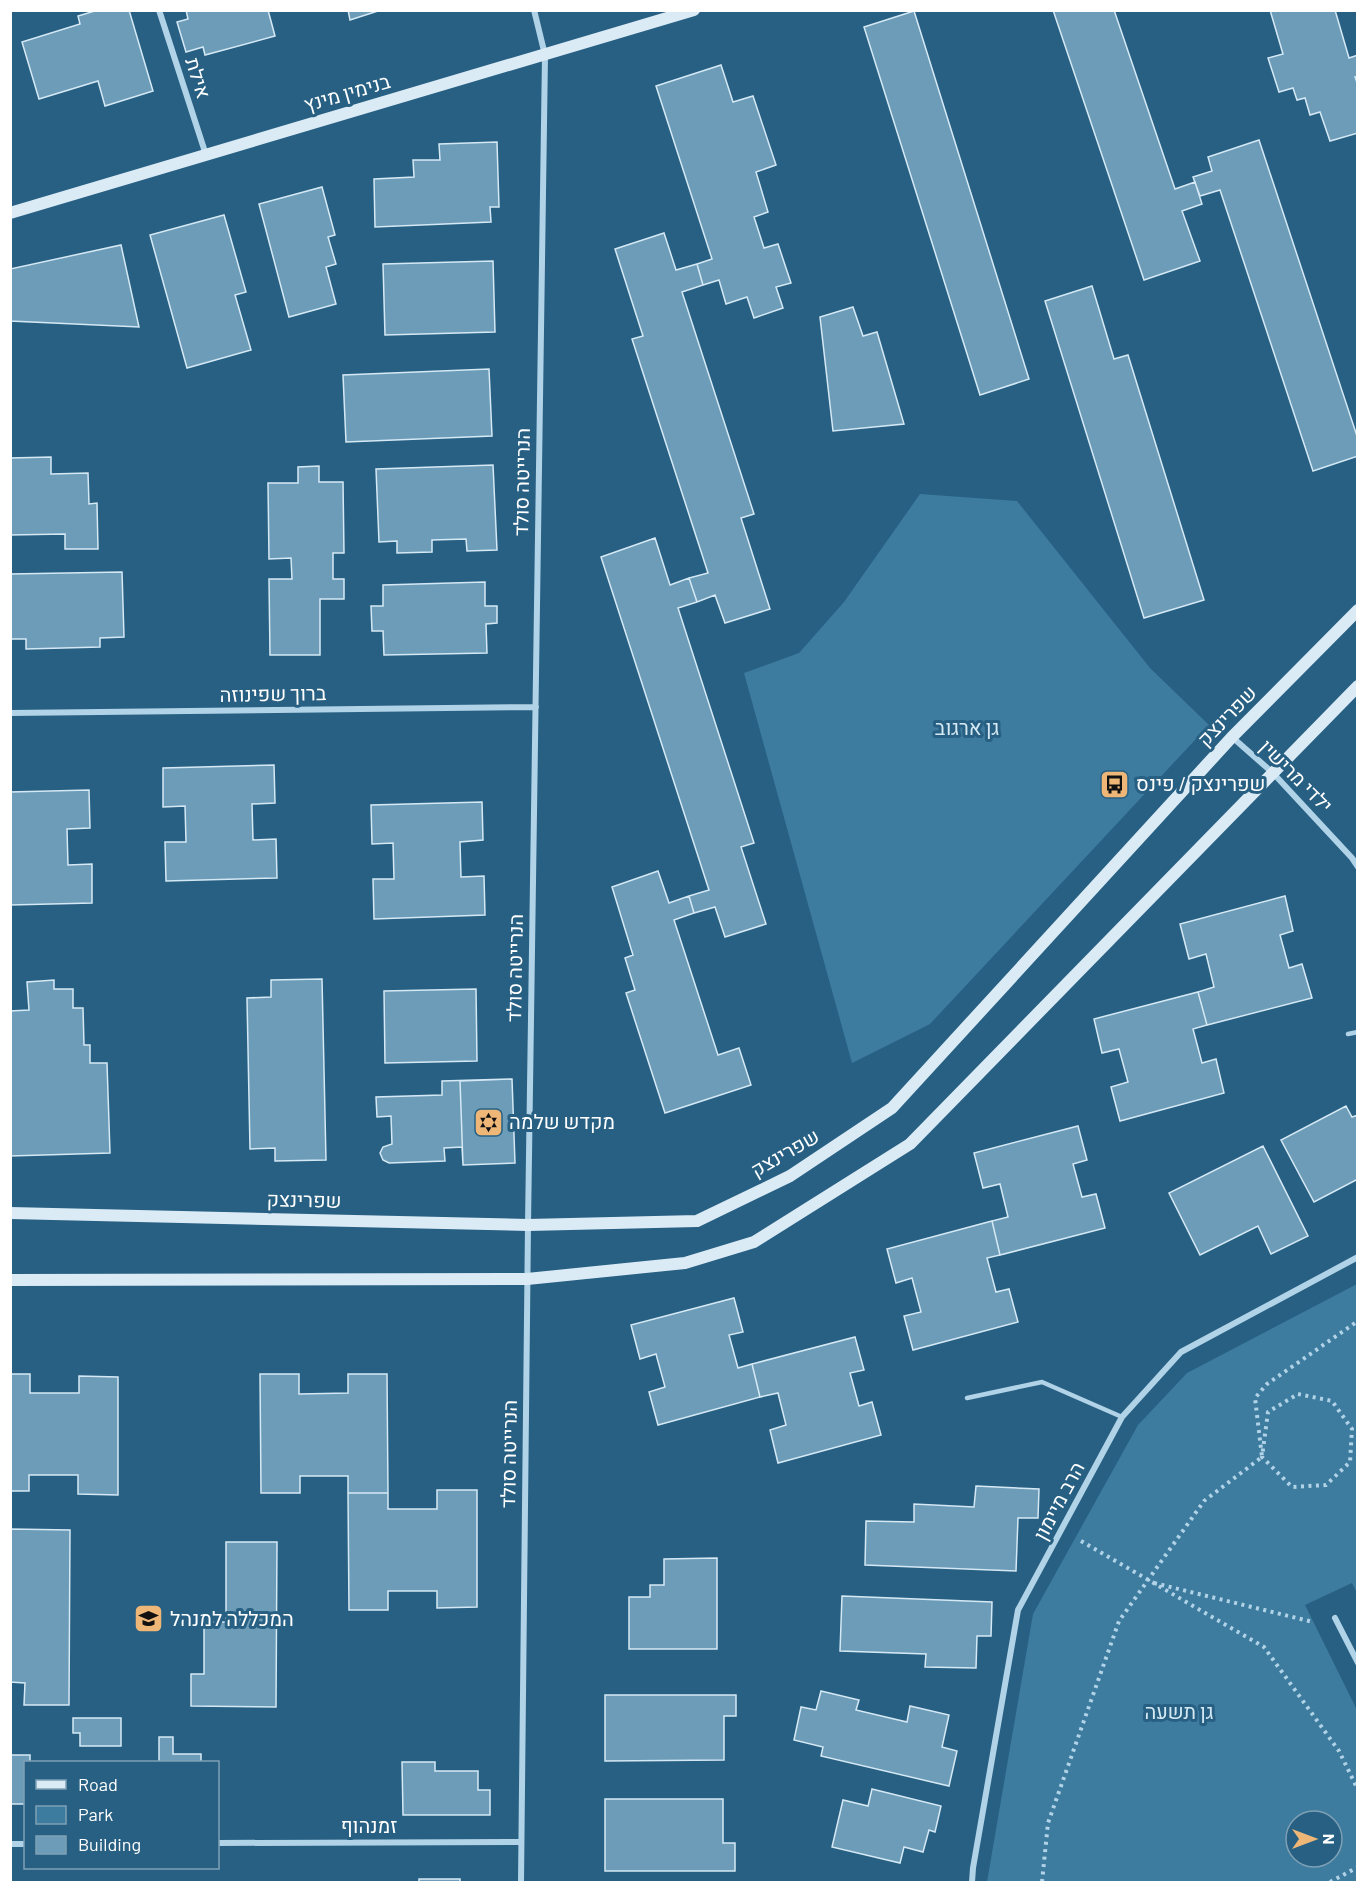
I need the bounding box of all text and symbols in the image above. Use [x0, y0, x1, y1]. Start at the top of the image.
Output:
street label: אילת [181, 54, 217, 101]
street label: בנימין מינץ [301, 68, 393, 116]
street label: הנרייטה סולד [508, 428, 534, 536]
street label: ברוך שפינוזה [219, 680, 327, 706]
street label: שפרינצק [1192, 680, 1261, 751]
park label: גן ארגוב [935, 715, 999, 739]
street label: ילדי מרישין [1255, 734, 1338, 817]
bus stop icon: שפרינצק / פינס [1099, 768, 1131, 800]
place label: שפרינצק / פינס [1136, 771, 1265, 795]
street label: הנרייטה סולד [501, 914, 527, 1022]
synagogue icon: מקדש שלמה [472, 1106, 504, 1138]
place label: מקדש שלמה [509, 1109, 615, 1133]
street label: שפרינצק [746, 1123, 823, 1181]
street label: שפרינצק [266, 1186, 342, 1212]
street label: הנרייטה סולד [495, 1400, 521, 1508]
street label: הרב מיימון [1028, 1457, 1089, 1544]
school or university icon: המכללה למנהל [133, 1603, 165, 1635]
place label: המכללה למנהל [170, 1606, 294, 1630]
park label: גן תשעה [1144, 1699, 1214, 1723]
legend [24, 1761, 219, 1869]
text: Road [78, 1773, 118, 1795]
text: Park [78, 1803, 113, 1825]
north arrow [1284, 1809, 1344, 1869]
street label: זמנהוף [341, 1813, 397, 1837]
text: Building [78, 1833, 141, 1855]
text: N [1320, 1834, 1339, 1844]

